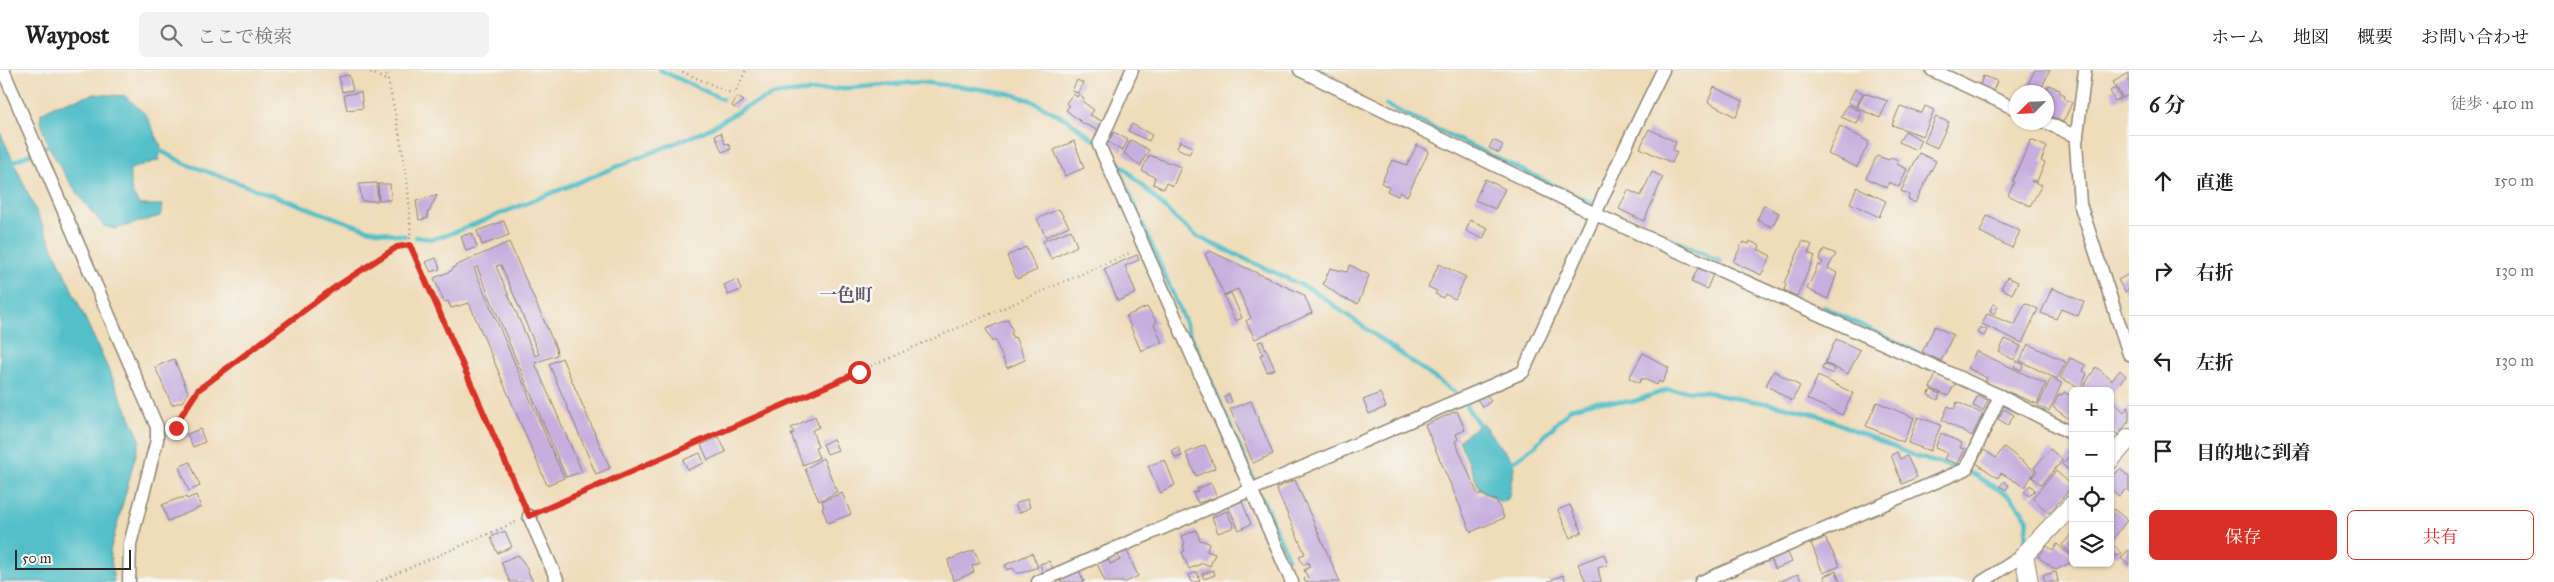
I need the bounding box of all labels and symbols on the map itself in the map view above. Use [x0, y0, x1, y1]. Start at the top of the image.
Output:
north arrow [2009, 85, 2054, 130]
district label: 一色町 [819, 284, 873, 306]
route start [848, 361, 871, 384]
route end [165, 417, 188, 440]
scale bar [15, 547, 131, 570]

